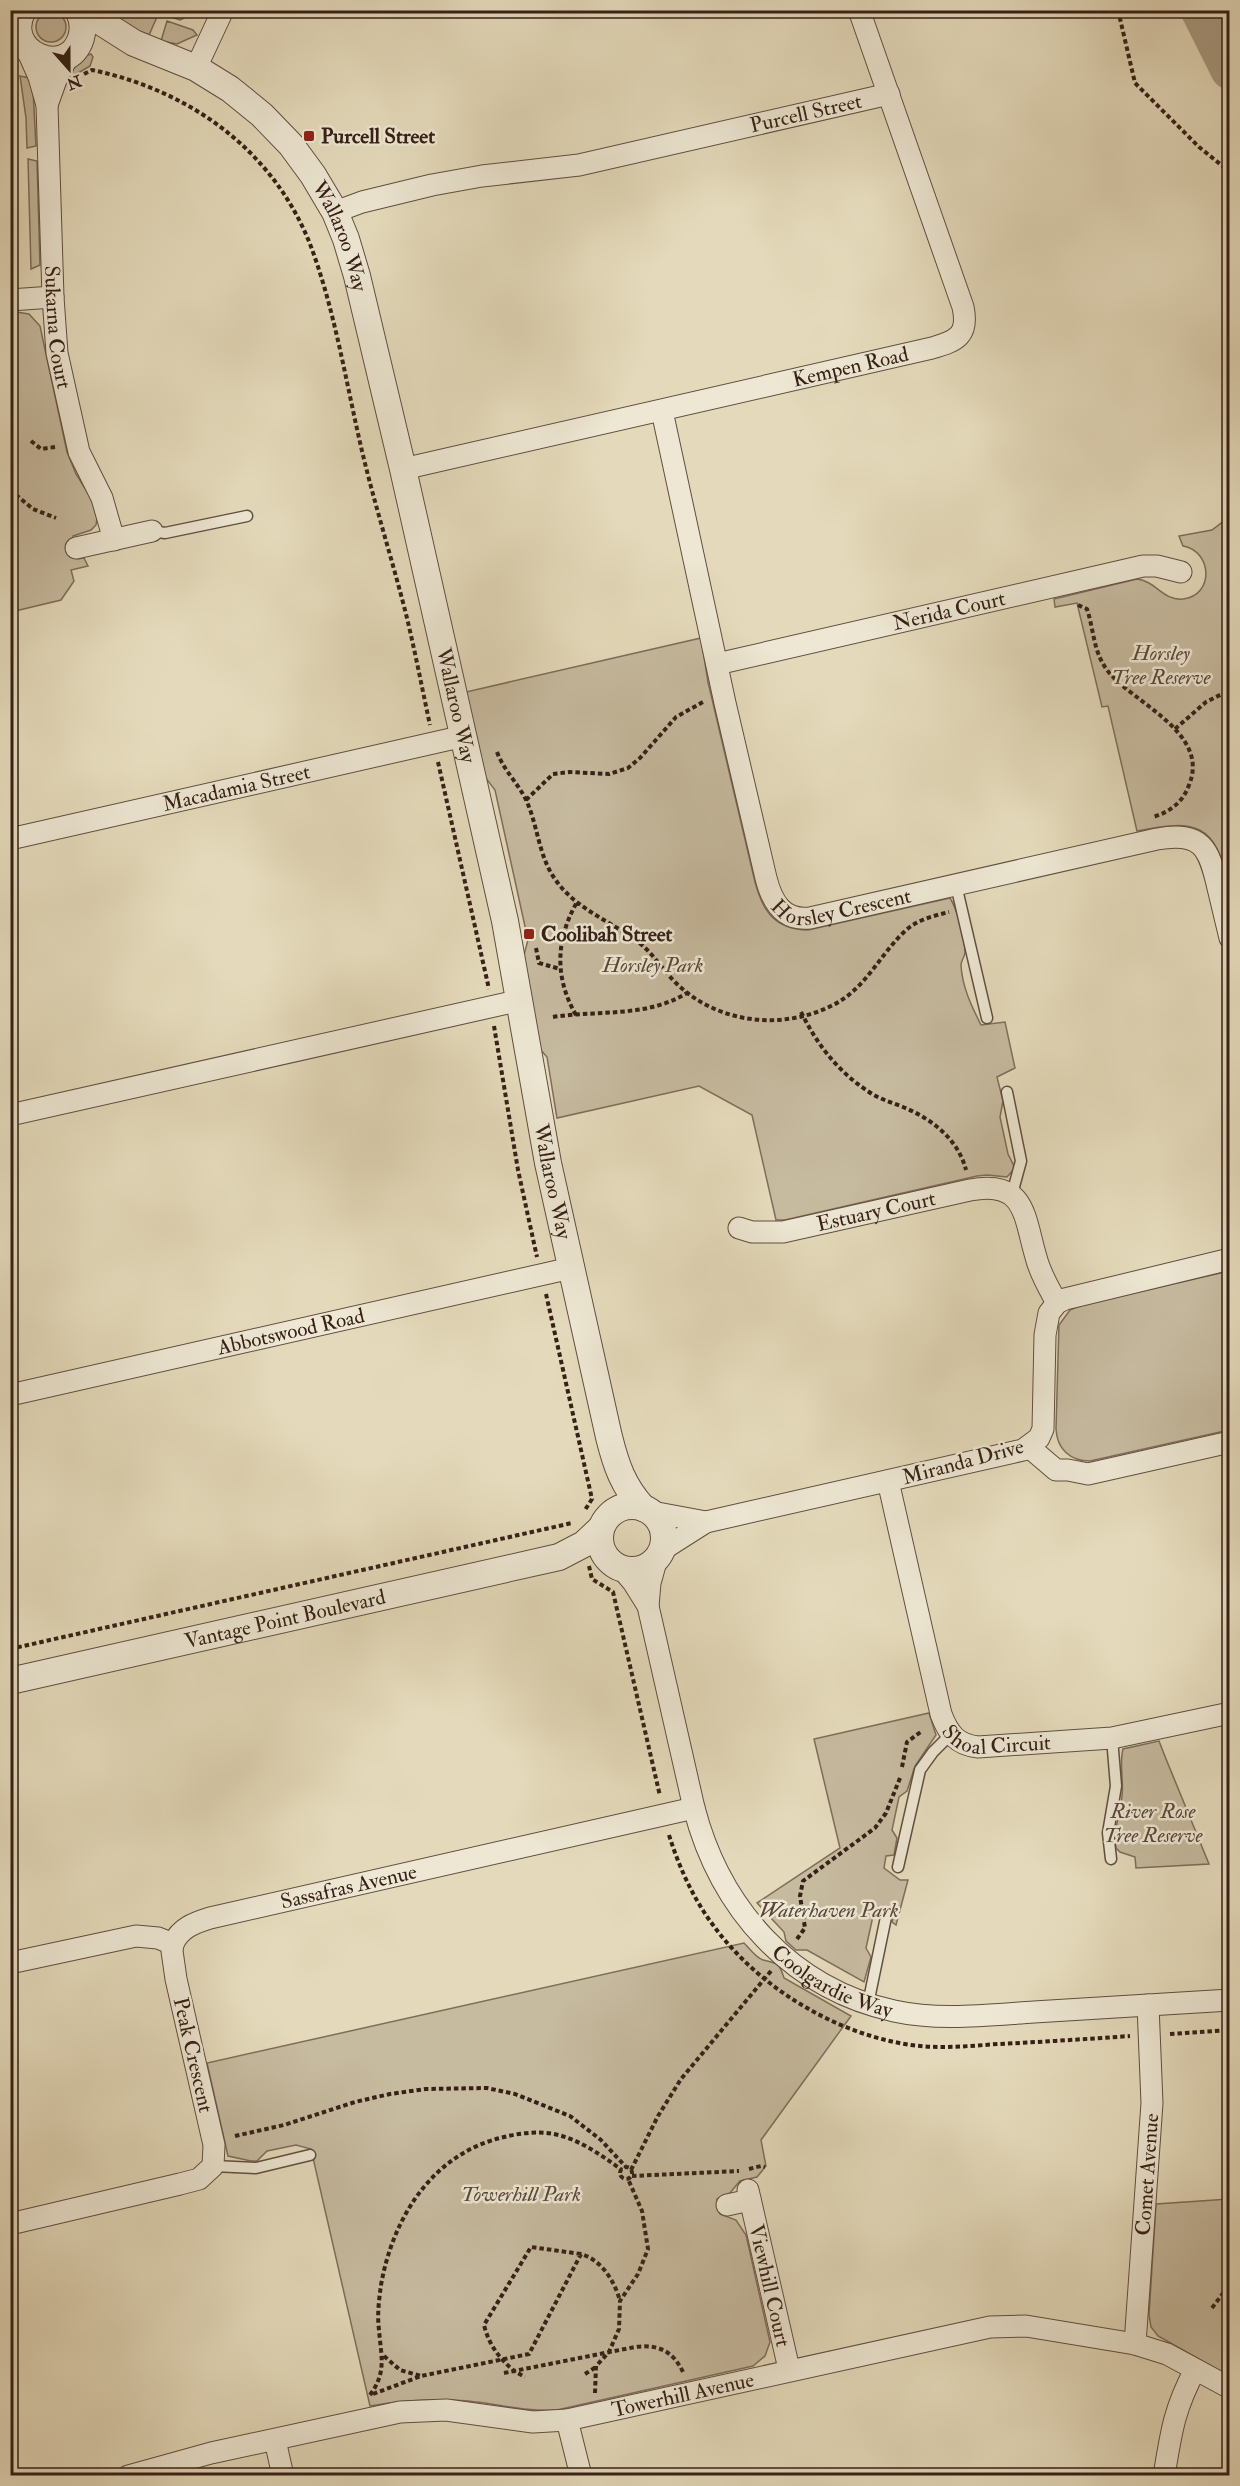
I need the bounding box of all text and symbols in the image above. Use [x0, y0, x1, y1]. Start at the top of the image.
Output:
north arrow [39, 39, 99, 99]
text: N [63, 70, 85, 94]
street label: Purcell Street [747, 87, 865, 139]
place label: Purcell Street [321, 123, 435, 150]
marker: Purcell Street [302, 129, 316, 143]
street label: Wallaroo Way [305, 175, 374, 295]
street label: Sukarna Court [39, 265, 78, 391]
street label: Kempen Road [790, 340, 912, 393]
street label: Nerida Court [890, 585, 1008, 637]
park label: Horsley Tree Reserve [1112, 640, 1211, 691]
street label: Wallaroo Way [430, 644, 483, 766]
street label: Macadamia Street [160, 758, 313, 817]
street label: Horsley Crescent [765, 882, 914, 932]
place label: Coolibah Street [541, 921, 673, 948]
marker: Coolibah Street [522, 927, 536, 941]
park label: Horsley Park [602, 952, 703, 979]
street label: Wallaroo Way [528, 1121, 578, 1243]
street label: Estuary Court [814, 1185, 938, 1238]
street label: Abbotswood Road [214, 1302, 368, 1361]
street label: Miranda Drive [899, 1433, 1027, 1491]
street label: Vantage Point Boulevard [182, 1583, 389, 1655]
street label: Shoal Circuit [936, 1719, 1052, 1761]
park label: River Rose Tree Reserve [1104, 1798, 1203, 1849]
street label: Sassafras Avenue [278, 1858, 420, 1915]
park label: Waterhaven Park [759, 1897, 899, 1924]
street label: Coolgardie Way [766, 1939, 896, 2024]
street label: Peak Crescent [167, 1995, 219, 2115]
street label: Comet Avenue [1129, 2112, 1165, 2237]
park label: Towerhill Park [461, 2181, 581, 2208]
street label: Viewhill Court [743, 2222, 797, 2350]
street label: Towerhill Avenue [609, 2366, 757, 2423]

